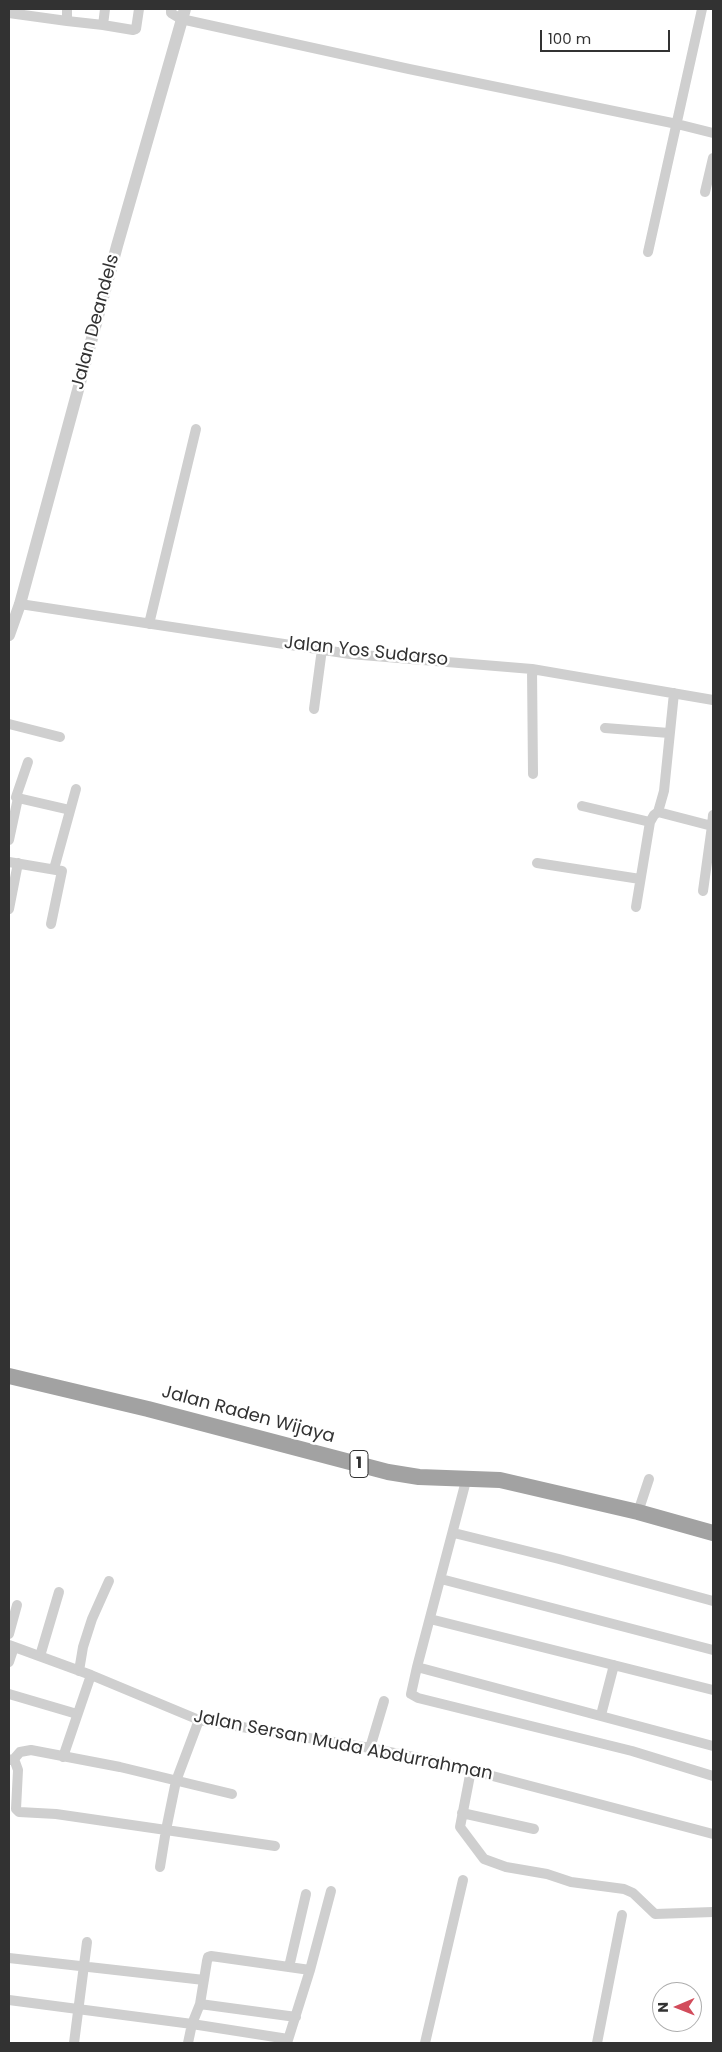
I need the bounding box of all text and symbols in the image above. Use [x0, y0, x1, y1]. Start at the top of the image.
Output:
scale bar [542, 20, 672, 52]
text: 100 m [548, 28, 591, 49]
street label: Jalan Deandels [68, 252, 124, 392]
street label: Jalan Yos Sudarso [283, 633, 449, 671]
street label: Jalan Raden Wijaya [159, 1381, 337, 1449]
road number: 1 [350, 1450, 368, 1478]
street label: Jalan Sersan Muda Abdurrahman [192, 1706, 494, 1786]
north arrow [652, 1982, 702, 2032]
text: N [653, 2002, 673, 2013]

